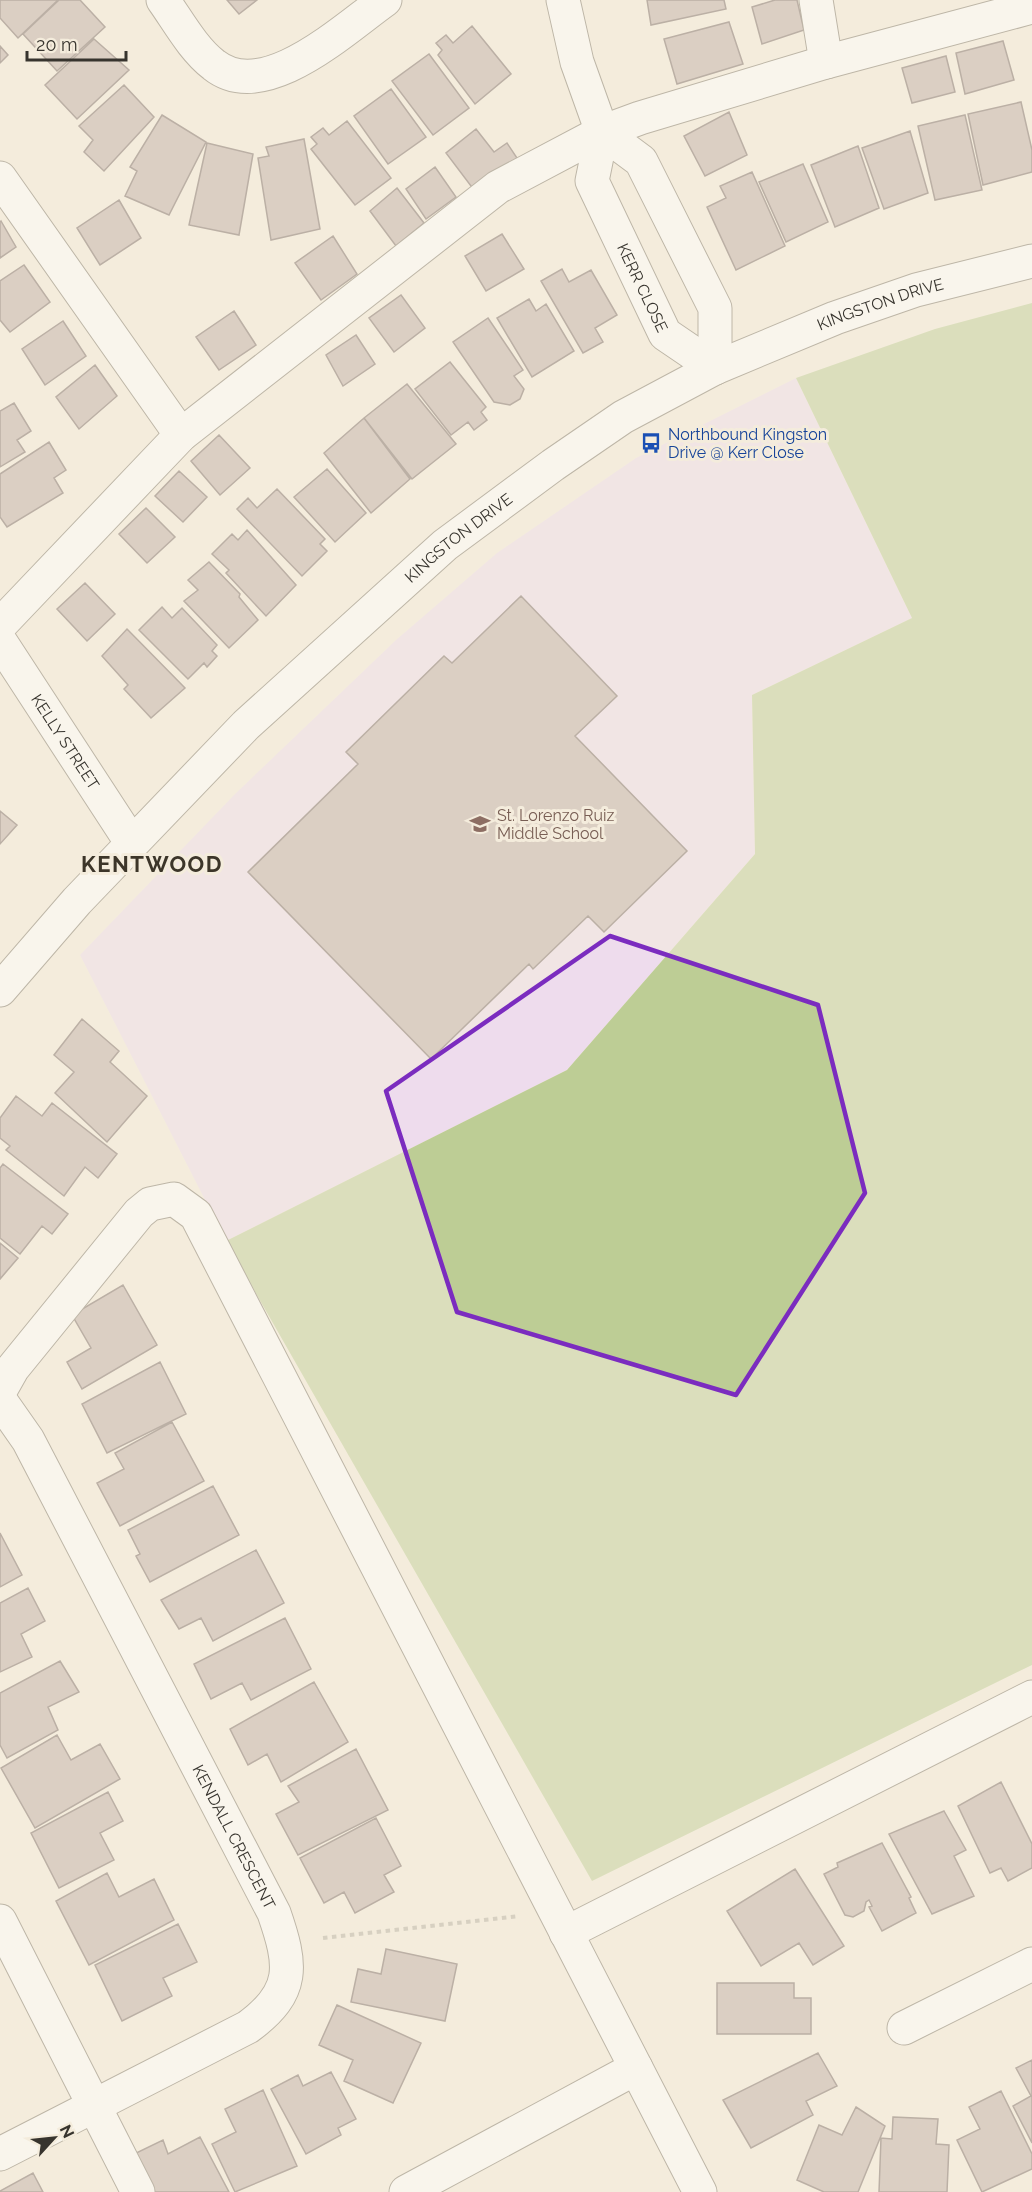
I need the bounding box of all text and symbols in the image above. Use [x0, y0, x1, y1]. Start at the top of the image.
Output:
scale bar [27, 24, 126, 62]
text: 20 m [36, 34, 78, 55]
street label: KERR CLOSE [613, 240, 672, 336]
street label: KINGSTON DRIVE [814, 274, 946, 334]
place label: Northbound Kingston Drive @ Kerr Close [668, 425, 827, 462]
bus stop icon: Northbound Kingston Drive @ Kerr Close [639, 431, 663, 455]
street label: KINGSTON DRIVE [401, 489, 516, 587]
street label: KELLY STREET [27, 691, 103, 793]
place label: St. Lorenzo Ruiz Middle School [497, 806, 614, 843]
school or university icon: St. Lorenzo Ruiz Middle School [468, 812, 492, 836]
district label: KENTWOOD [81, 851, 223, 877]
street label: KENDALL CRESCENT [188, 1761, 279, 1913]
north arrow [24, 2108, 84, 2168]
text: N [56, 2122, 78, 2141]

